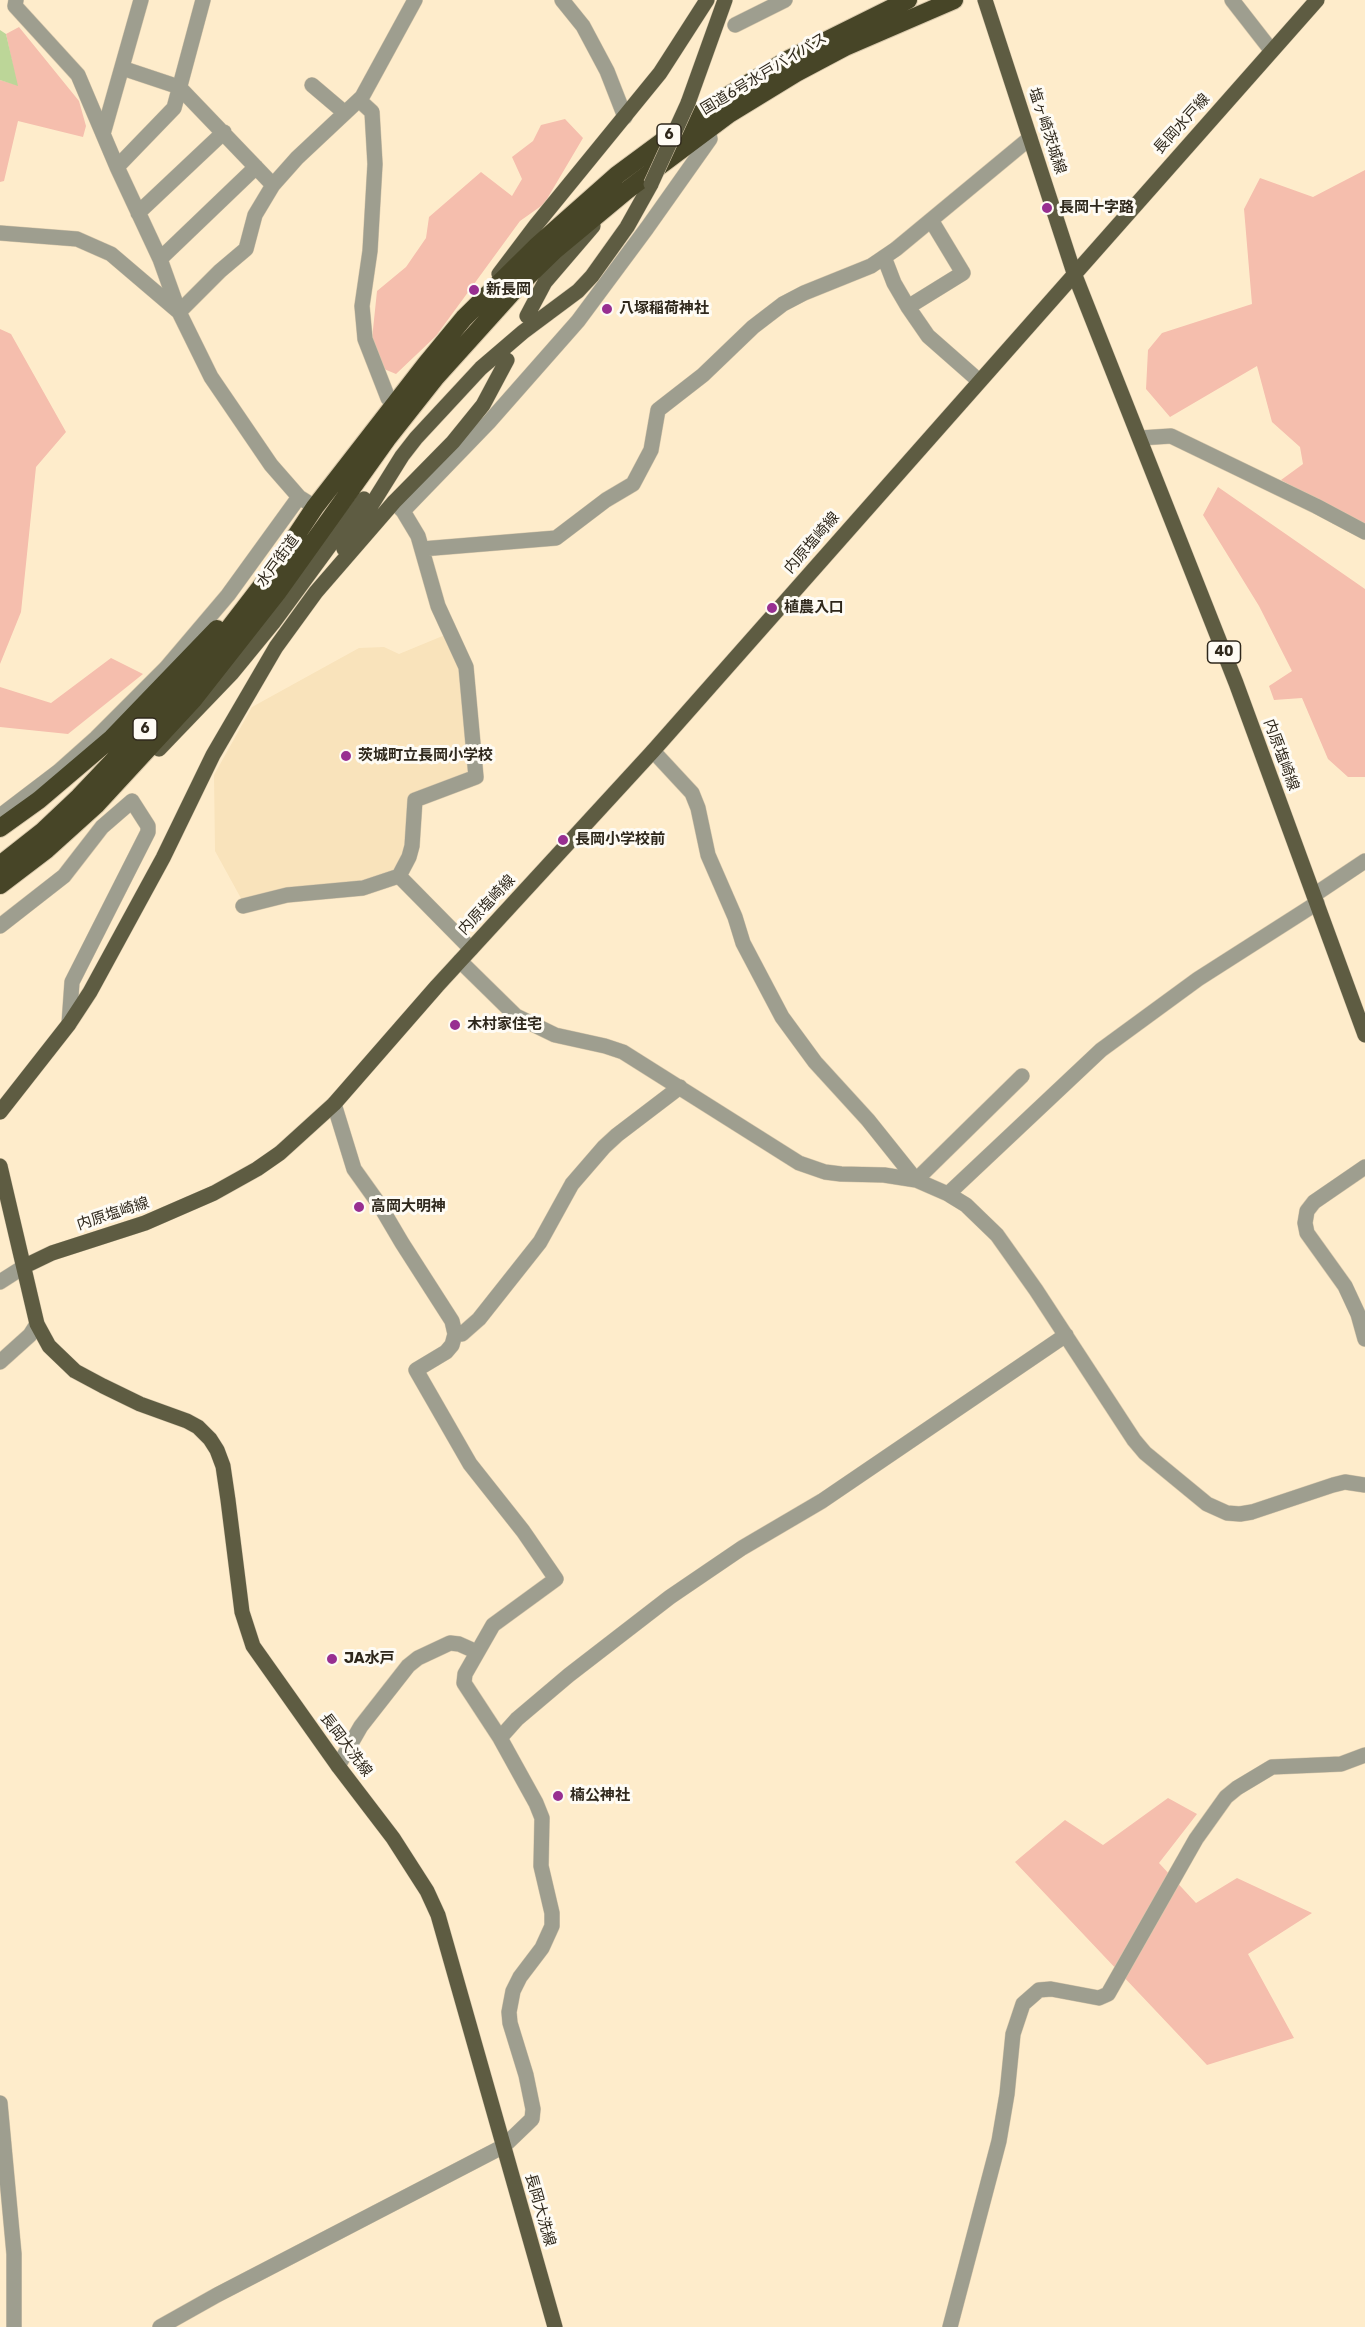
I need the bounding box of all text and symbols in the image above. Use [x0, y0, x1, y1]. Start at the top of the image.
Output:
street label: 国道6号水戸バイパス [698, 29, 830, 119]
street label: 塩ヶ崎茨城線 [1025, 85, 1069, 177]
street label: 長岡水戸線 [1150, 90, 1214, 158]
road number: 6 [657, 124, 681, 146]
place label: 長岡十字路 [1059, 199, 1134, 217]
marker: 長岡十字路 [1040, 201, 1054, 215]
place label: 新長岡 [486, 281, 531, 299]
marker: 新長岡 [467, 283, 481, 297]
place label: 八塚稲荷神社 [619, 300, 709, 318]
marker: 八塚稲荷神社 [600, 302, 614, 316]
street label: 内原塩崎線 [781, 509, 843, 577]
street label: 水戸街道 [253, 531, 303, 591]
place label: 植農入口 [784, 599, 844, 617]
marker: 植農入口 [765, 601, 779, 615]
road number: 40 [1208, 641, 1240, 663]
street label: 内原塩崎線 [1260, 717, 1302, 793]
road number: 6 [133, 718, 157, 740]
place label: 茨城町立長岡小学校 [358, 747, 493, 765]
marker: 茨城町立長岡小学校 [339, 749, 353, 763]
place label: 長岡小学校前 [575, 831, 665, 849]
marker: 長岡小学校前 [556, 833, 570, 847]
street label: 内原塩崎線 [455, 871, 519, 939]
place label: 木村家住宅 [467, 1016, 542, 1034]
marker: 木村家住宅 [448, 1018, 462, 1032]
street label: 内原塩崎線 [75, 1194, 151, 1234]
place label: 高岡大明神 [371, 1198, 446, 1216]
marker: 高岡大明神 [352, 1200, 366, 1214]
place label: JA水戸 [344, 1650, 395, 1668]
marker: JA水戸 [325, 1652, 339, 1666]
street label: 長岡大洗線 [316, 1710, 376, 1780]
place label: 楠公神社 [570, 1787, 630, 1805]
marker: 楠公神社 [551, 1789, 565, 1803]
street label: 長岡大洗線 [521, 2171, 559, 2249]

